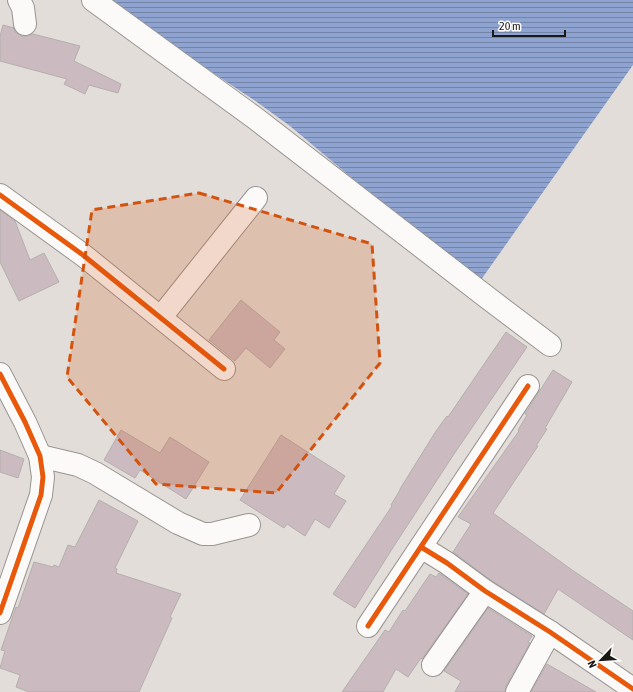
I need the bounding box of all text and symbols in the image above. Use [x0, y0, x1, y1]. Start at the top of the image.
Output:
scale bar [493, 12, 565, 38]
text: 20 m [499, 19, 521, 33]
north arrow [581, 640, 621, 680]
text: N [585, 659, 599, 670]

